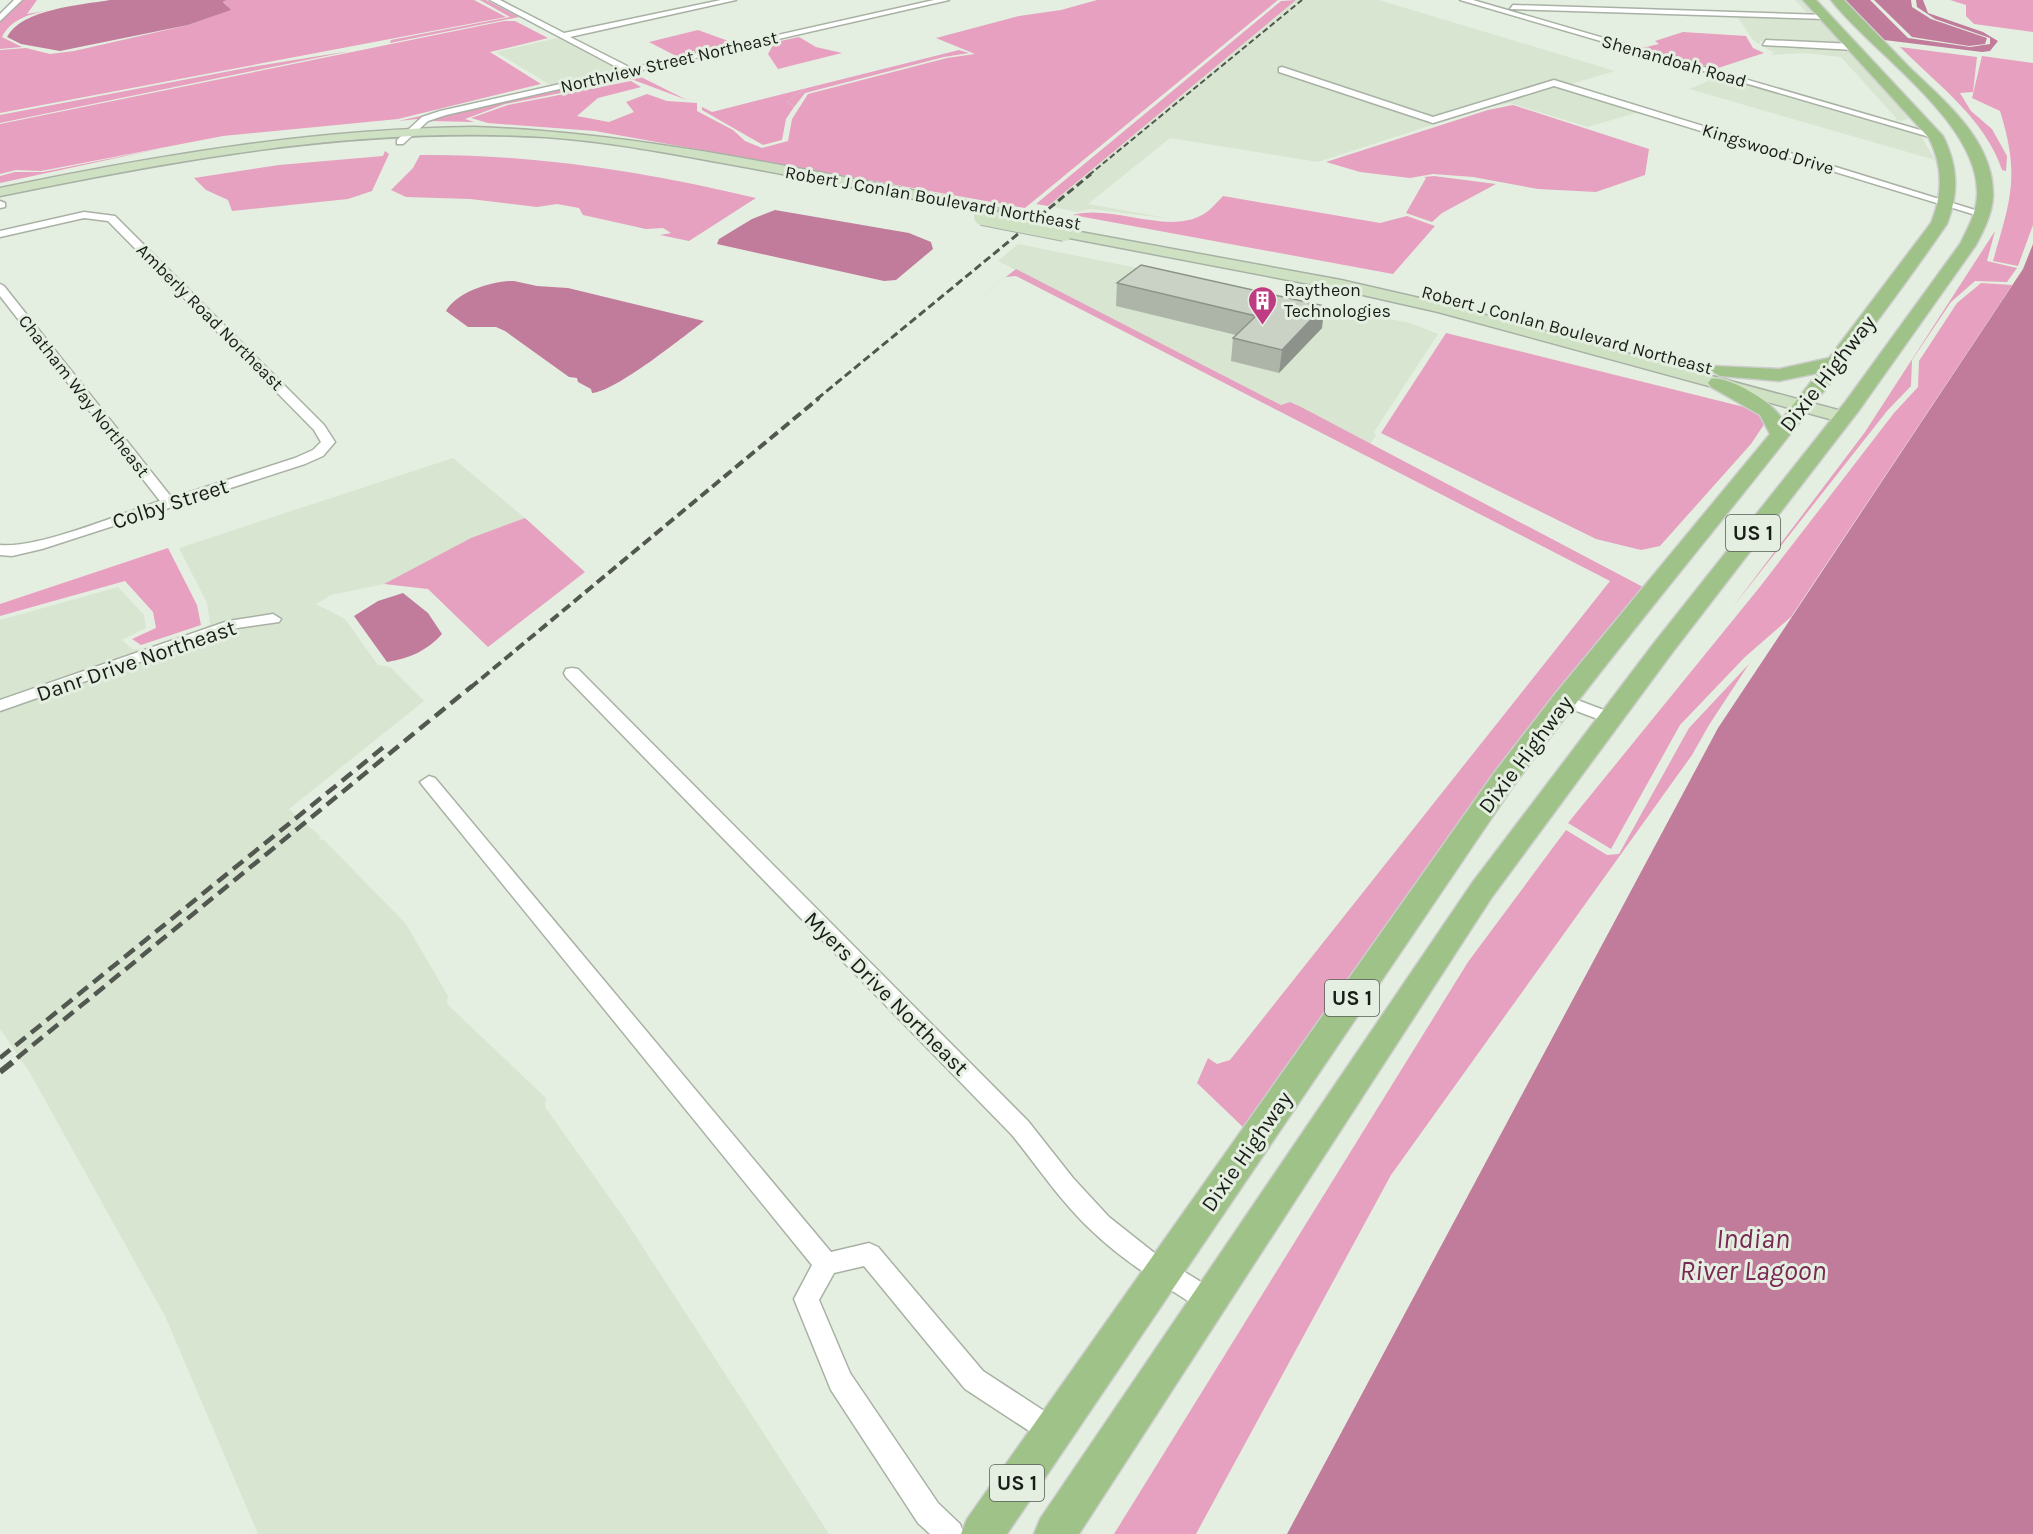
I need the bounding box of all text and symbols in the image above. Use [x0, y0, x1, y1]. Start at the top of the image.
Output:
street label: Northview Street Northeast [558, 26, 780, 98]
street label: Shenandoah Road [1599, 30, 1749, 92]
street label: Kingswood Drive [1700, 119, 1836, 179]
street label: Robert J Conlan Boulevard Northeast [783, 161, 1083, 235]
street label: Amberly Road Northeast [132, 239, 288, 395]
place label: Raytheon Technologies [1284, 279, 1391, 322]
street label: Robert J Conlan Boulevard Northeast [1419, 281, 1715, 380]
building icon: Raytheon Technologies [1247, 284, 1279, 326]
street label: Chatham Way Northeast [14, 310, 154, 482]
street label: Dixie Highway [1774, 310, 1881, 437]
street label: Colby Street [109, 473, 232, 535]
road number: US 1 [1726, 515, 1780, 551]
street label: Danr Drive Northeast [33, 615, 240, 707]
street label: Dixie Highway [1473, 691, 1579, 819]
street label: Myers Drive Northeast [799, 906, 974, 1081]
road number: US 1 [1325, 980, 1379, 1016]
street label: Dixie Highway [1196, 1087, 1298, 1217]
water label: Indian River Lagoon [1679, 1222, 1827, 1287]
road number: US 1 [990, 1465, 1044, 1501]

